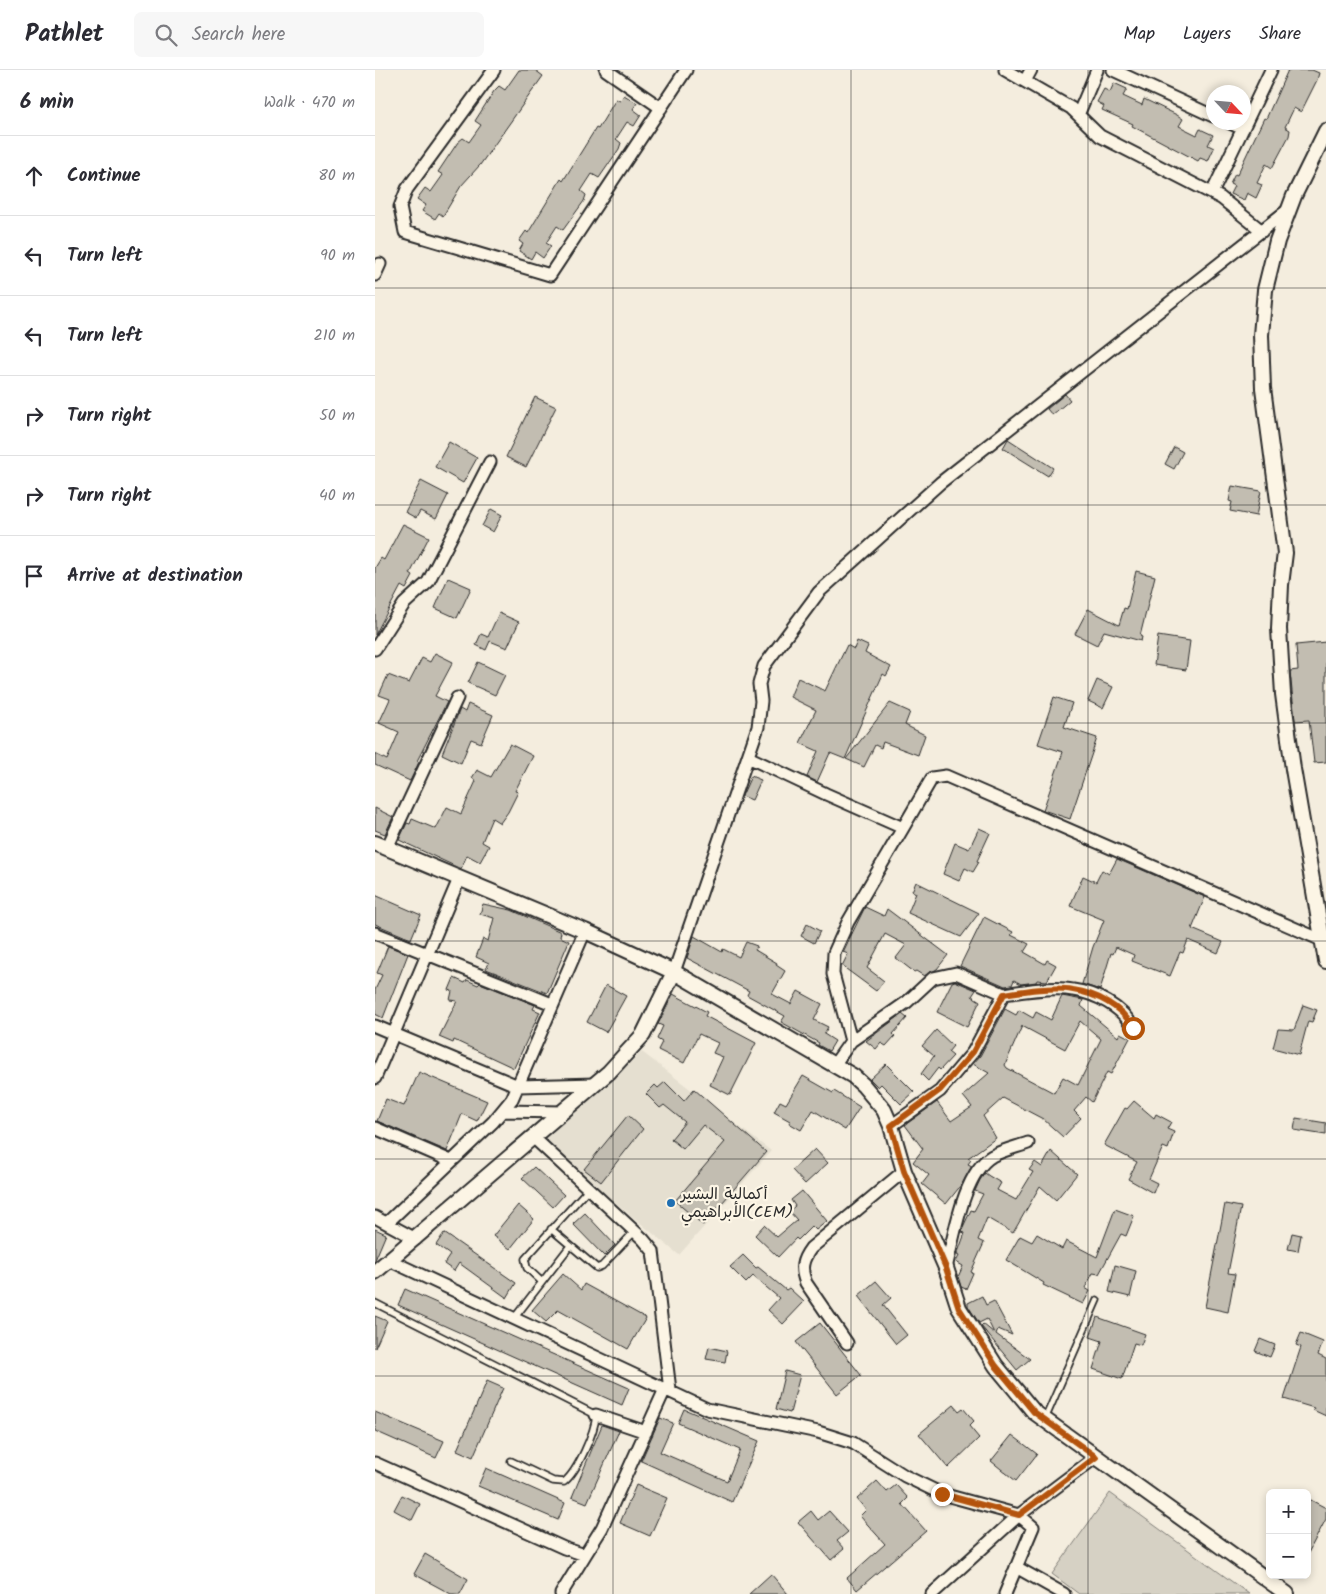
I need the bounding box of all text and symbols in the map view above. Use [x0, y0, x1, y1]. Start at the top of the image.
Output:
search box [134, 12, 484, 57]
text: Pathlet [25, 15, 104, 54]
text: Search here [192, 20, 285, 50]
text: Map [1124, 20, 1155, 49]
text: Layers [1183, 20, 1231, 49]
text: Share [1259, 20, 1301, 49]
icon: search [152, 21, 180, 49]
north arrow [1206, 85, 1251, 130]
text: 6 min [20, 86, 74, 119]
text: Walk · 470 m [264, 90, 355, 115]
text: Continue [67, 161, 140, 191]
icon: ahead [20, 162, 48, 190]
text: 80 m [318, 163, 355, 188]
text: Turn left [67, 241, 142, 271]
icon: left [20, 242, 48, 270]
text: 90 m [320, 243, 355, 268]
text: Turn left [67, 321, 142, 351]
icon: left [20, 322, 48, 350]
text: 210 m [314, 323, 355, 348]
text: Turn right [67, 401, 152, 431]
icon: right [20, 402, 48, 430]
text: 50 m [319, 403, 355, 428]
text: Turn right [67, 481, 152, 511]
icon: right [20, 482, 48, 510]
text: 40 m [319, 483, 355, 508]
text: Arrive at destination [67, 561, 243, 591]
icon: arrive [20, 562, 48, 590]
route start [1122, 1017, 1145, 1040]
place label: أكمالية البشير الأبراهيمي(CEM) [679, 1182, 793, 1226]
marker: أكمالية البشير الأبراهيمي(CEM) [665, 1197, 677, 1209]
route end [931, 1483, 954, 1506]
map controls [1266, 1489, 1311, 1579]
button: + [1266, 1489, 1311, 1534]
button: − [1266, 1534, 1311, 1579]

